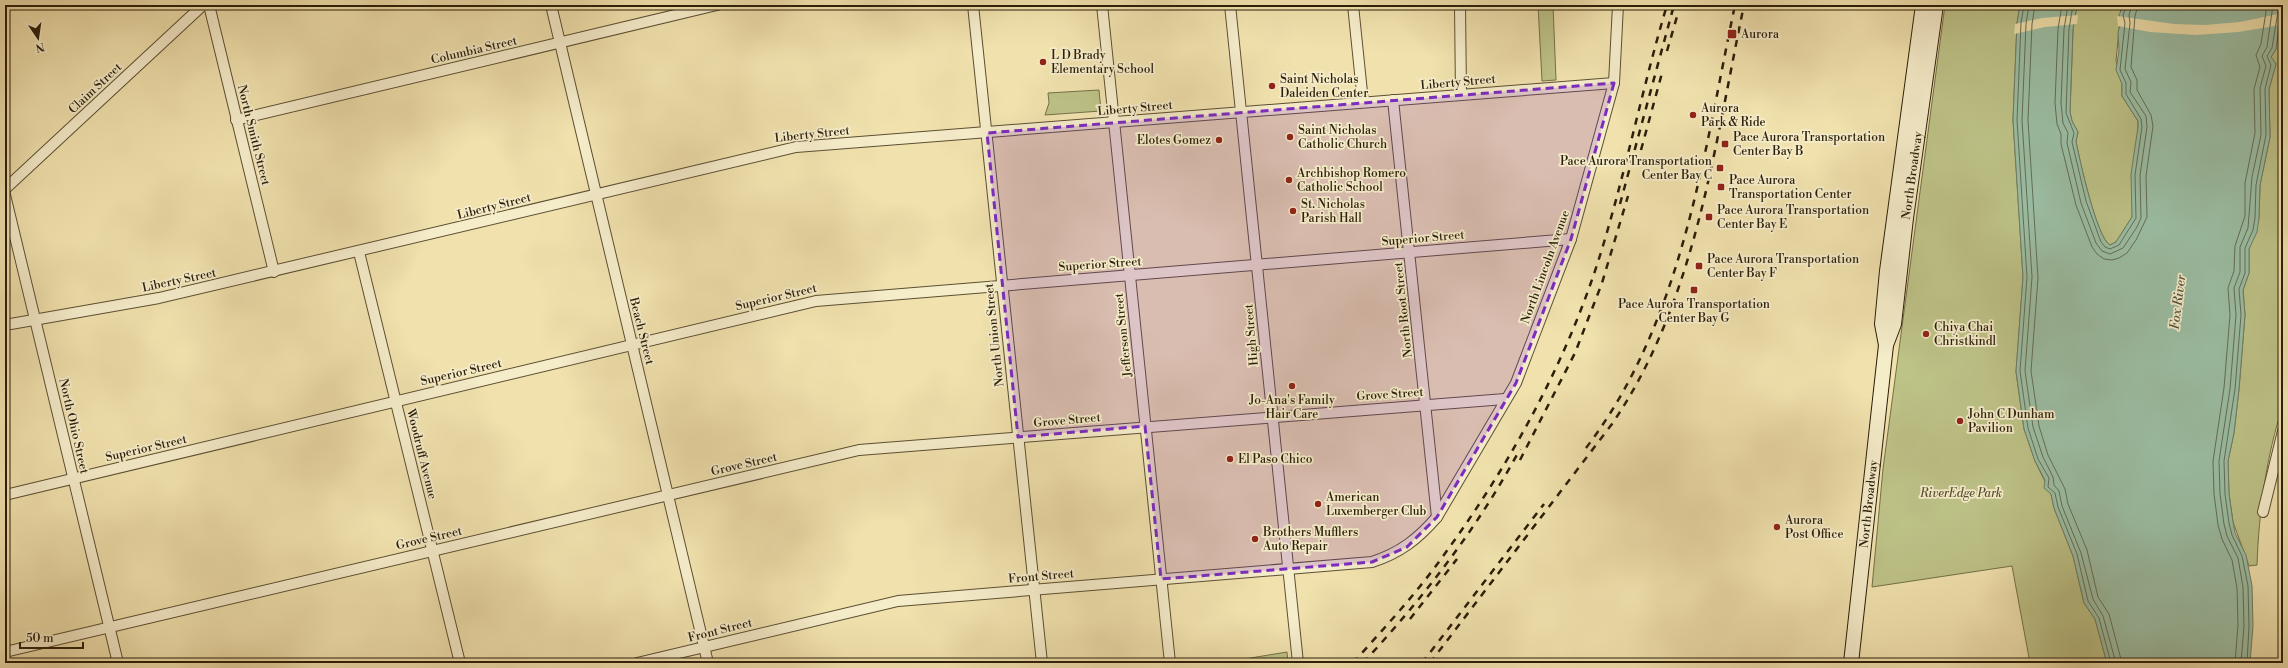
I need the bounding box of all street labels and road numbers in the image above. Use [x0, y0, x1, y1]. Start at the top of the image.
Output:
street label: Columbia Street [430, 33, 519, 68]
street label: Claim Street [66, 59, 126, 117]
street label: Liberty Street [1420, 72, 1497, 93]
street label: North Smith Street [234, 83, 273, 188]
street label: Liberty Street [1097, 98, 1174, 119]
street label: Liberty Street [774, 123, 851, 146]
street label: North Broadway [1899, 131, 1926, 220]
street label: Liberty Street [456, 190, 533, 223]
street label: North Lincoln Avenue [1518, 208, 1573, 326]
street label: Superior Street [1381, 227, 1466, 250]
street label: Superior Street [1058, 254, 1143, 275]
street label: North Root Street [1391, 261, 1416, 358]
street label: Liberty Street [141, 265, 218, 296]
street label: Superior Street [734, 281, 819, 314]
street label: North Union Street [982, 282, 1007, 387]
street label: Jefferson Street [1112, 292, 1135, 379]
street label: Beach Street [626, 295, 657, 367]
street label: High Street [1241, 303, 1262, 366]
street label: Superior Street [419, 356, 504, 389]
street label: North Ohio Street [55, 377, 92, 476]
street label: Grove Street [1356, 385, 1425, 404]
street label: Woodruff Avenue [403, 406, 440, 501]
street label: Grove Street [1033, 410, 1102, 431]
street label: Superior Street [104, 432, 189, 465]
street label: Grove Street [710, 449, 779, 479]
street label: North Broadway [1857, 459, 1881, 549]
street label: Grove Street [395, 523, 464, 553]
street label: Front Street [1008, 566, 1075, 587]
street label: Front Street [686, 615, 755, 646]

